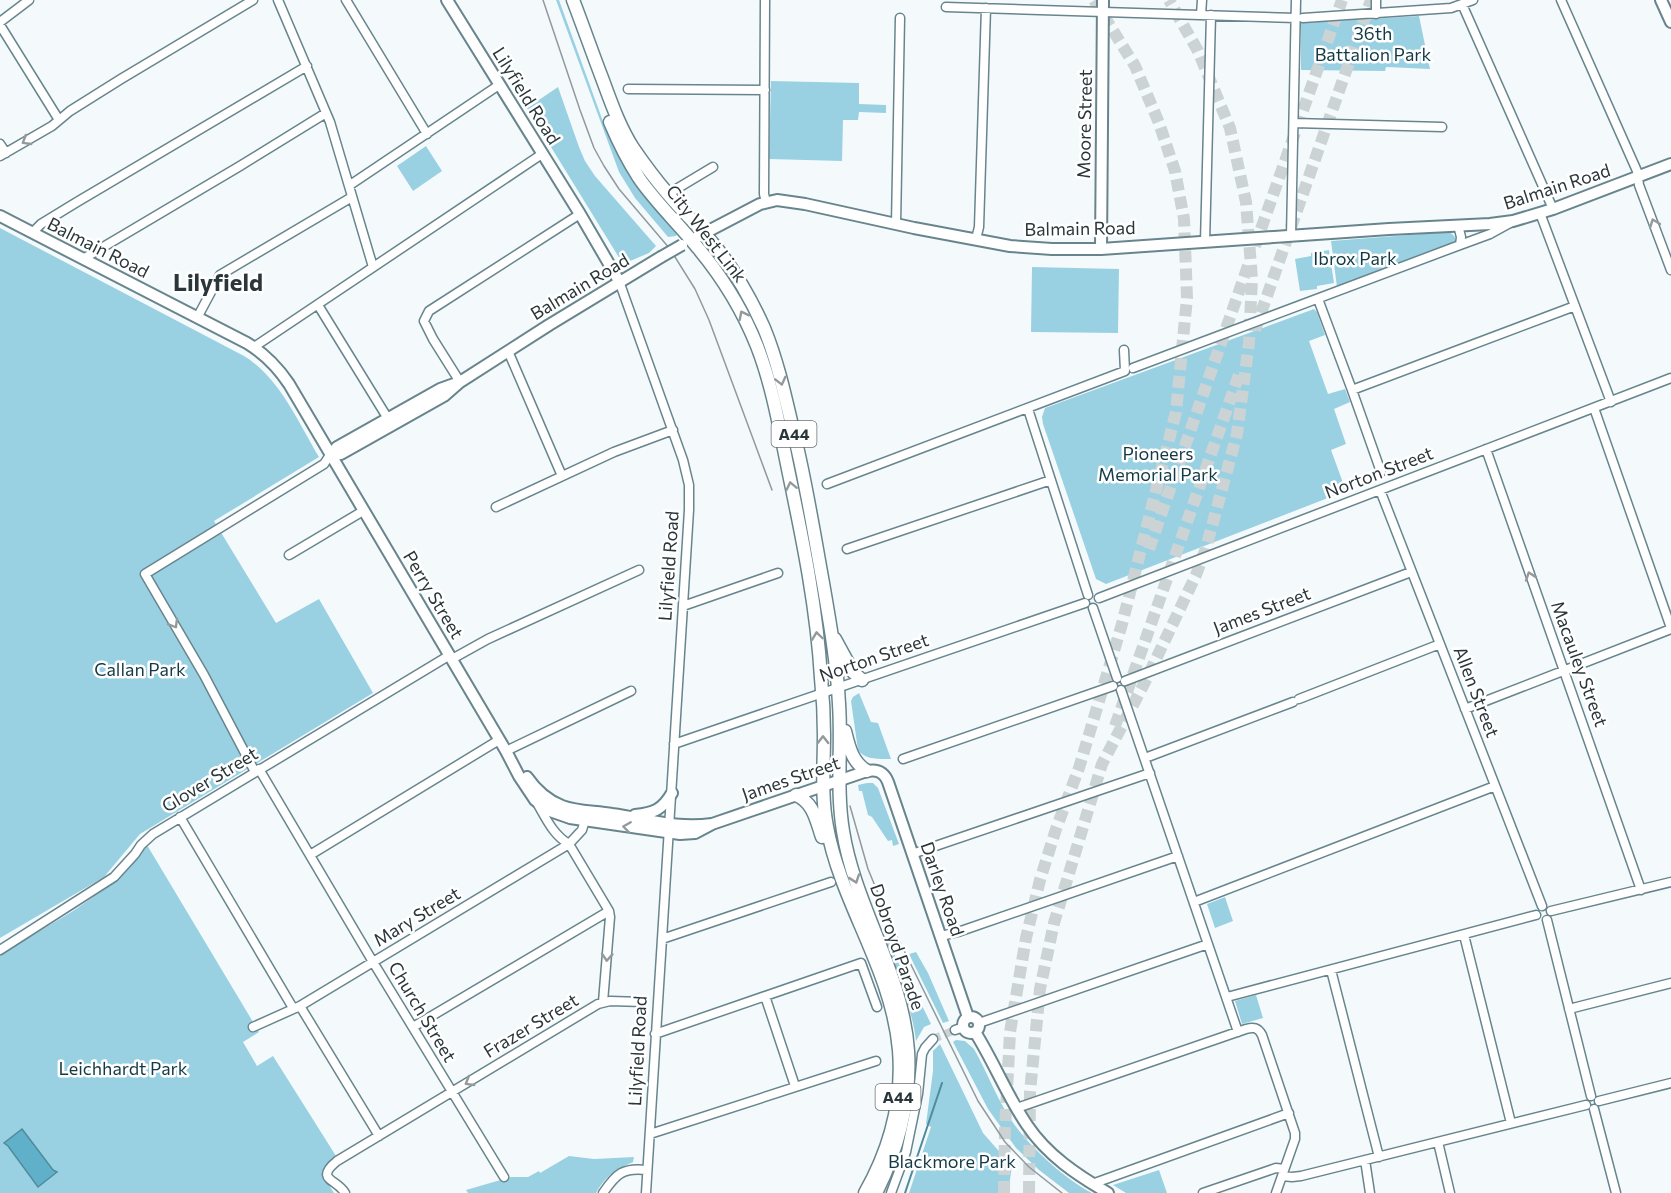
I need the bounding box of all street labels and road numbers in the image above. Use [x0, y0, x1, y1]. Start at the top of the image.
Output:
street label: Lilyfield Road [488, 43, 565, 148]
street label: Moore Street [1072, 69, 1096, 179]
street label: Balmain Road [1500, 158, 1613, 214]
street label: City West Link [662, 180, 752, 287]
street label: Balmain Road [44, 212, 153, 282]
street label: Balmain Road [1024, 216, 1136, 240]
street label: Balmain Road [526, 248, 633, 324]
road number: A44 [772, 421, 816, 447]
street label: Norton Street [1321, 441, 1436, 503]
street label: Lilyfield Road [653, 510, 683, 622]
street label: Perry Street [399, 547, 469, 642]
street label: James Street [1210, 581, 1313, 639]
street label: Macauley Street [1547, 598, 1613, 730]
street label: Norton Street [816, 628, 931, 686]
street label: Allen Street [1450, 643, 1504, 740]
street label: Glover Street [157, 742, 261, 816]
street label: James Street [739, 751, 843, 805]
street label: Darley Road [917, 839, 969, 939]
street label: Dobroyd Parade [866, 881, 930, 1013]
street label: Mary Street [369, 882, 464, 951]
street label: Church Street [384, 957, 461, 1066]
street label: Frazer Street [479, 988, 582, 1062]
street label: Lilyfield Road [623, 995, 651, 1107]
road number: A44 [876, 1084, 920, 1110]

